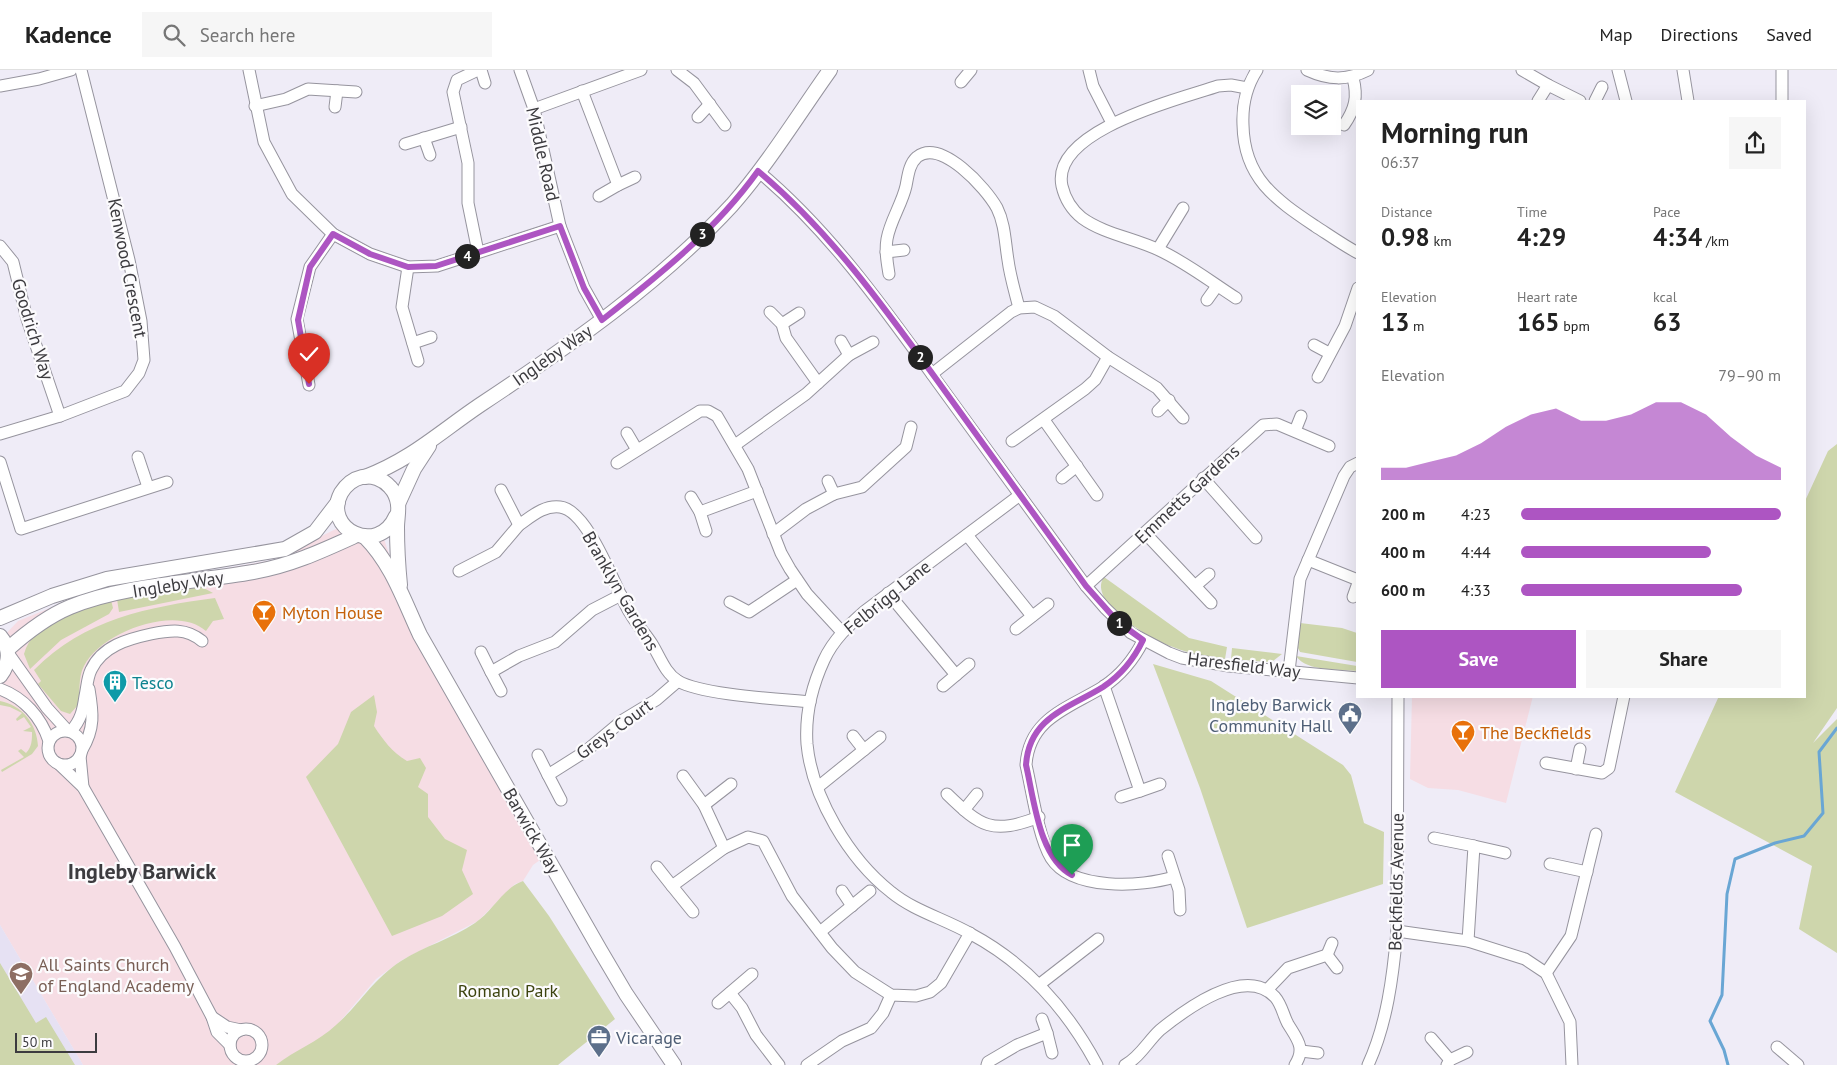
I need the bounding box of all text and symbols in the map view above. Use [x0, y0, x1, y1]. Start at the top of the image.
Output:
search box [142, 12, 492, 57]
text: Kadence [25, 19, 112, 50]
icon: search [160, 21, 188, 49]
text: Search here [200, 23, 296, 47]
text: Map [1600, 23, 1632, 46]
text: Directions [1660, 23, 1738, 46]
text: Saved [1766, 23, 1812, 46]
map controls [1291, 85, 1341, 135]
button: layers [1291, 85, 1341, 135]
street label: Middle Road [521, 105, 565, 203]
text: Morning run [1381, 114, 1529, 151]
button: share [1729, 117, 1781, 169]
text: 06:37 [1381, 152, 1419, 172]
street label: Kenwood Crescent [103, 196, 153, 340]
text: Distance [1381, 203, 1432, 221]
text: Time [1517, 203, 1547, 221]
text: Pace [1653, 203, 1680, 221]
text: 0.98 [1381, 221, 1430, 253]
text: 4:29 [1517, 221, 1566, 253]
text: 4:34 [1653, 221, 1702, 253]
pin: 3 [690, 222, 714, 246]
text: 3 [699, 225, 706, 243]
text: km [1430, 232, 1452, 250]
text: /km [1702, 232, 1729, 250]
pin: 4 [454, 244, 480, 268]
text: 4 [464, 247, 471, 265]
street label: Goodrich Way [7, 275, 60, 383]
text: Elevation [1381, 288, 1437, 306]
text: Heart rate [1517, 288, 1578, 306]
text: kcal [1653, 288, 1677, 306]
text: 13 [1381, 306, 1409, 338]
text: 165 [1517, 306, 1560, 338]
text: 63 [1653, 306, 1681, 338]
text: m [1409, 317, 1424, 335]
text: bpm [1560, 317, 1590, 335]
street label: Ingleby Way [508, 319, 597, 391]
pin [288, 333, 330, 384]
icon: check [295, 340, 323, 368]
pin: 2 [908, 344, 932, 370]
text: 2 [917, 348, 924, 366]
text: Elevation [1381, 365, 1445, 385]
text: 79–90 m [1718, 365, 1781, 385]
street label: Emmetts Gardens [1130, 440, 1244, 548]
text: 200 m [1381, 504, 1425, 524]
text: 4:23 [1461, 504, 1491, 524]
street label: Branklyn Gardens [577, 527, 665, 655]
text: 400 m [1381, 542, 1425, 562]
text: 4:44 [1461, 542, 1491, 562]
street label: Felbrigg Lane [839, 555, 935, 639]
street label: Ingleby Way [131, 565, 226, 603]
text: 600 m [1381, 580, 1425, 600]
text: 4:33 [1461, 580, 1491, 600]
bar icon: Myton House [251, 599, 277, 633]
place label: Myton House [282, 601, 383, 624]
pin: 1 [1106, 610, 1132, 636]
text: 1 [1116, 614, 1123, 632]
button: Save [1381, 630, 1576, 688]
button: Share [1586, 630, 1781, 688]
street label: Haresfield Way [1186, 647, 1302, 683]
building icon: Tesco [102, 669, 128, 703]
place label: Tesco [132, 671, 174, 694]
place label: Ingleby Barwick Community Hall [1209, 693, 1333, 737]
street label: Greys Court [571, 694, 657, 764]
public building icon: Ingleby Barwick Community Hall [1337, 701, 1363, 735]
bar icon: The Beckfields [1450, 719, 1476, 753]
place label: The Beckfields [1480, 721, 1591, 744]
street label: Barwick Way [498, 784, 566, 879]
street label: Beckfields Avenue [1383, 813, 1409, 951]
pin [1051, 824, 1093, 875]
icon: arrive [1058, 831, 1086, 859]
district label: Ingleby Barwick [68, 857, 216, 885]
place label: All Saints Church of England Academy [38, 953, 195, 997]
school or university icon: All Saints Church of England Academy [8, 961, 34, 995]
park label: Romano Park [458, 979, 559, 1002]
office icon: Vicarage [586, 1024, 612, 1058]
place label: Vicarage [615, 1026, 682, 1049]
scale bar [15, 1030, 98, 1053]
text: 50 m [22, 1033, 52, 1051]

